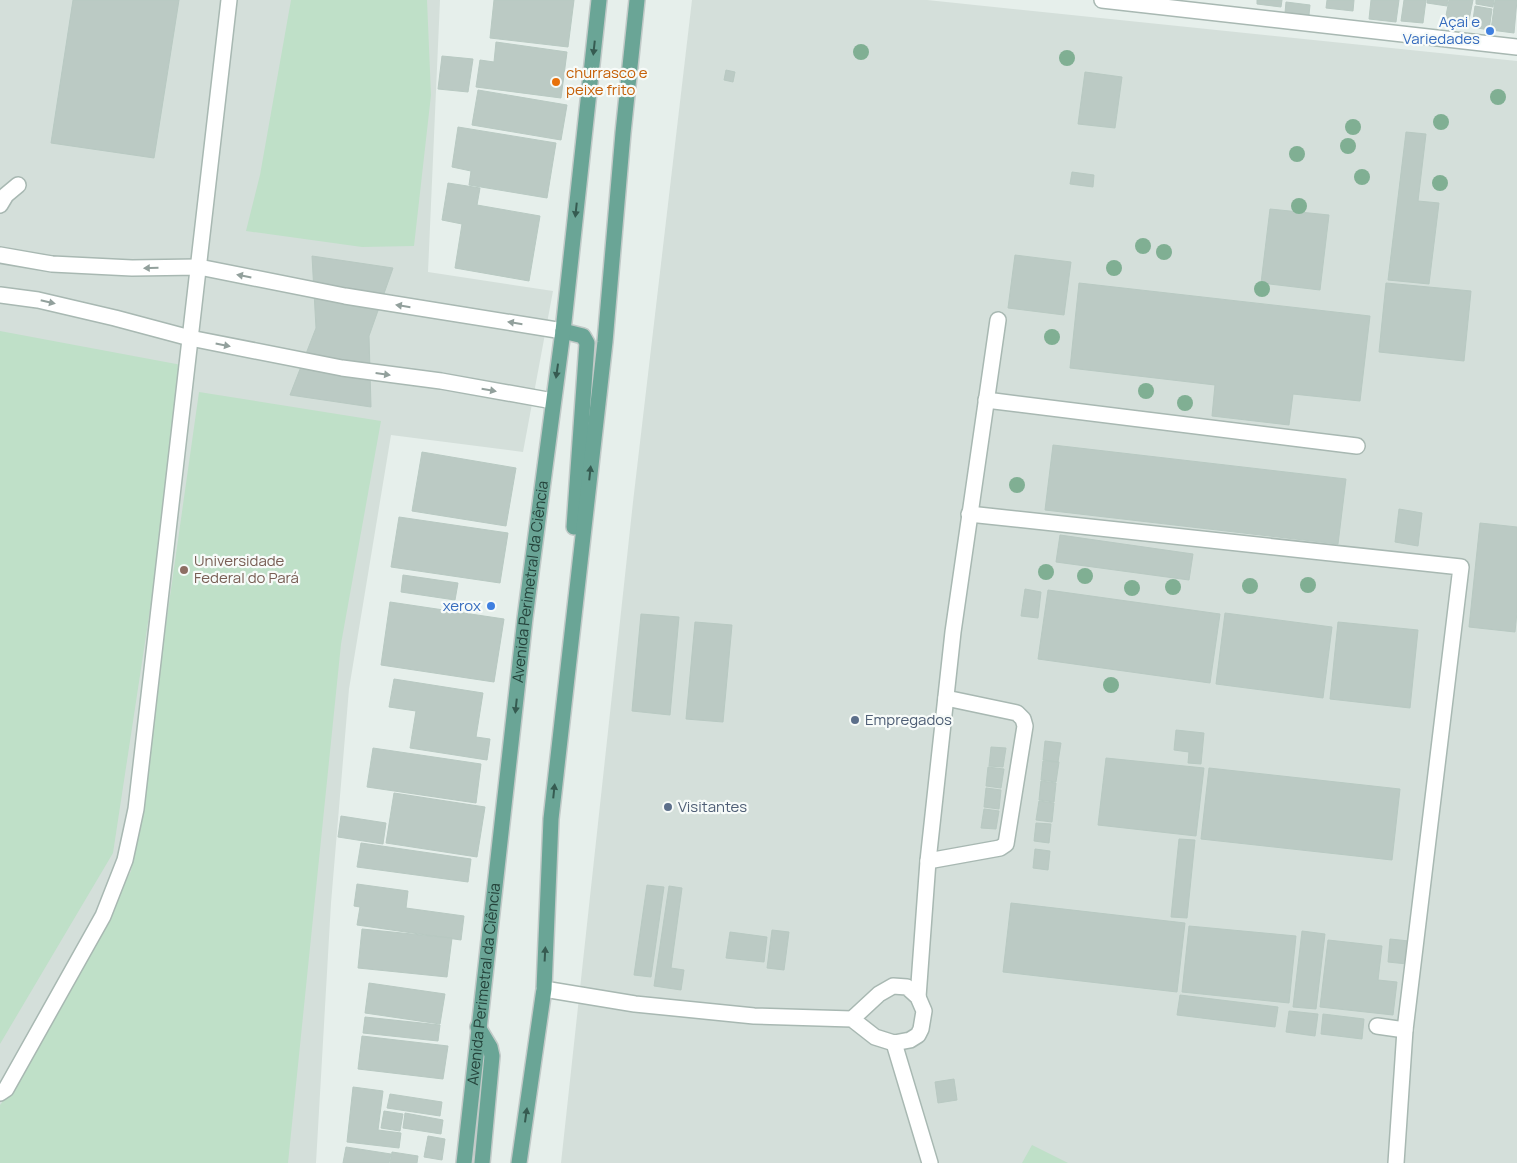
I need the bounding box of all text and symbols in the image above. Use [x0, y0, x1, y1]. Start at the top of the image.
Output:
place label: Açai e Variedades [1403, 11, 1480, 49]
marker: Açai e Variedades [1484, 25, 1496, 37]
one-way arrow [590, 41, 598, 57]
place label: churrasco e peixe frito [566, 62, 648, 100]
marker: churrasco e peixe frito [550, 76, 562, 88]
one-way arrow [572, 202, 580, 218]
one-way arrow [142, 264, 158, 272]
one-way arrow [236, 272, 251, 280]
one-way arrow [41, 298, 56, 306]
one-way arrow [395, 301, 411, 309]
one-way arrow [506, 319, 522, 327]
one-way arrow [215, 341, 231, 349]
one-way arrow [553, 364, 561, 380]
one-way arrow [375, 370, 391, 378]
one-way arrow [482, 386, 498, 394]
one-way arrow [586, 465, 594, 481]
street label: Avenida Perimetral da Ciência [507, 479, 553, 684]
place label: Universidade Federal do Pará [194, 550, 299, 588]
marker: Universidade Federal do Pará [178, 564, 190, 576]
place label: xerox [443, 595, 481, 616]
marker: xerox [485, 600, 497, 612]
one-way arrow [512, 699, 520, 715]
place label: Empregados [865, 709, 952, 730]
marker: Empregados [849, 714, 861, 726]
one-way arrow [550, 783, 558, 799]
place label: Visitantes [678, 796, 747, 817]
marker: Visitantes [662, 801, 674, 813]
street label: Avenida Perimetral da Ciência [462, 882, 505, 1086]
one-way arrow [542, 945, 550, 961]
one-way arrow [522, 1106, 530, 1122]

